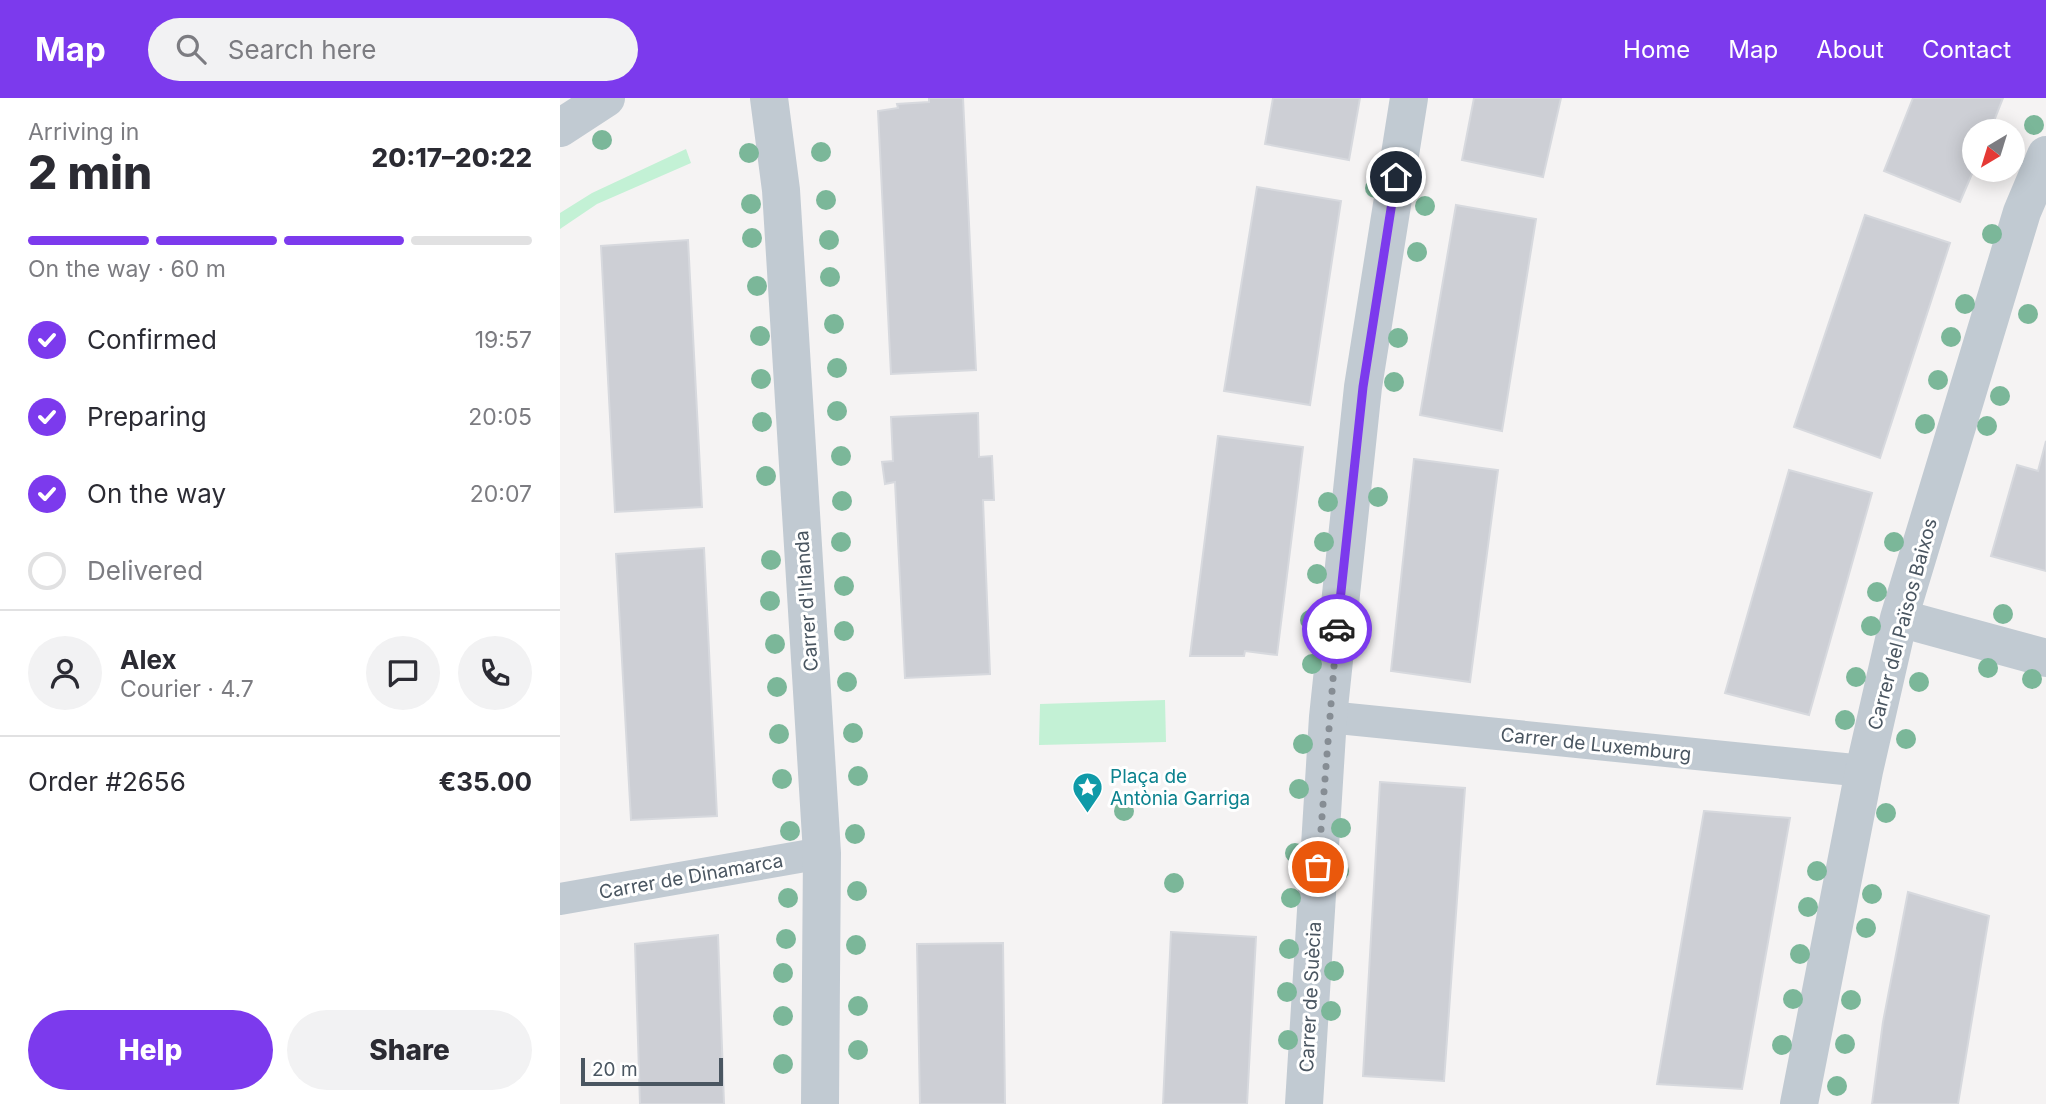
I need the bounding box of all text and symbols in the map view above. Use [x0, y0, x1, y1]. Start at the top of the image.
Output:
search box [148, 18, 638, 81]
text: Map [35, 29, 106, 69]
icon: search [172, 30, 210, 68]
text: Search here [228, 34, 376, 65]
text: Home [1623, 35, 1690, 64]
text: Map [1728, 35, 1778, 64]
text: About [1816, 35, 1884, 64]
text: Contact [1922, 35, 2011, 64]
text: Arriving in [28, 118, 139, 146]
north arrow [1962, 119, 2025, 182]
map controls [1962, 119, 2025, 182]
text: 20:17–20:22 [372, 142, 532, 173]
text: 2 min [28, 144, 152, 200]
pin [1366, 147, 1426, 207]
icon: home [1377, 158, 1415, 196]
text: On the way · 60 m [28, 255, 226, 283]
icon: check [28, 321, 66, 359]
text: Confirmed [87, 324, 217, 355]
text: 19:57 [475, 326, 532, 354]
icon: check [28, 398, 66, 436]
text: Preparing [87, 401, 207, 432]
text: 20:05 [468, 403, 532, 431]
icon: check [28, 475, 66, 513]
text: On the way [87, 478, 226, 509]
text: 20:07 [470, 480, 532, 508]
street label: Carrer del Països Baixos [1863, 516, 1942, 733]
street label: Carrer d'Irlanda [790, 530, 823, 672]
text: Delivered [87, 555, 203, 586]
courier [1302, 594, 1372, 664]
icon: car [1318, 610, 1356, 648]
button: person [28, 636, 102, 710]
button: chat [366, 636, 440, 710]
button: phone [458, 636, 532, 710]
text: Alex [120, 644, 177, 675]
text: Courier · 4.7 [120, 675, 254, 703]
street label: Carrer de Luxemburg [1500, 723, 1692, 766]
place label: Plaça de Antònia Garriga [1110, 765, 1250, 810]
text: Order #2656 [28, 766, 186, 797]
text: €35.00 [438, 766, 532, 797]
place icon: Plaça de Antònia Garriga [1070, 770, 1104, 814]
pin [1288, 837, 1348, 897]
icon: bag [1299, 848, 1337, 886]
street label: Carrer de Dinamarca [597, 849, 785, 904]
street label: Carrer de Suècia [1295, 921, 1326, 1073]
button: Help [28, 1010, 273, 1090]
button: Share [287, 1010, 532, 1090]
scale bar [581, 1055, 723, 1087]
text: 20 m [592, 1058, 638, 1081]

